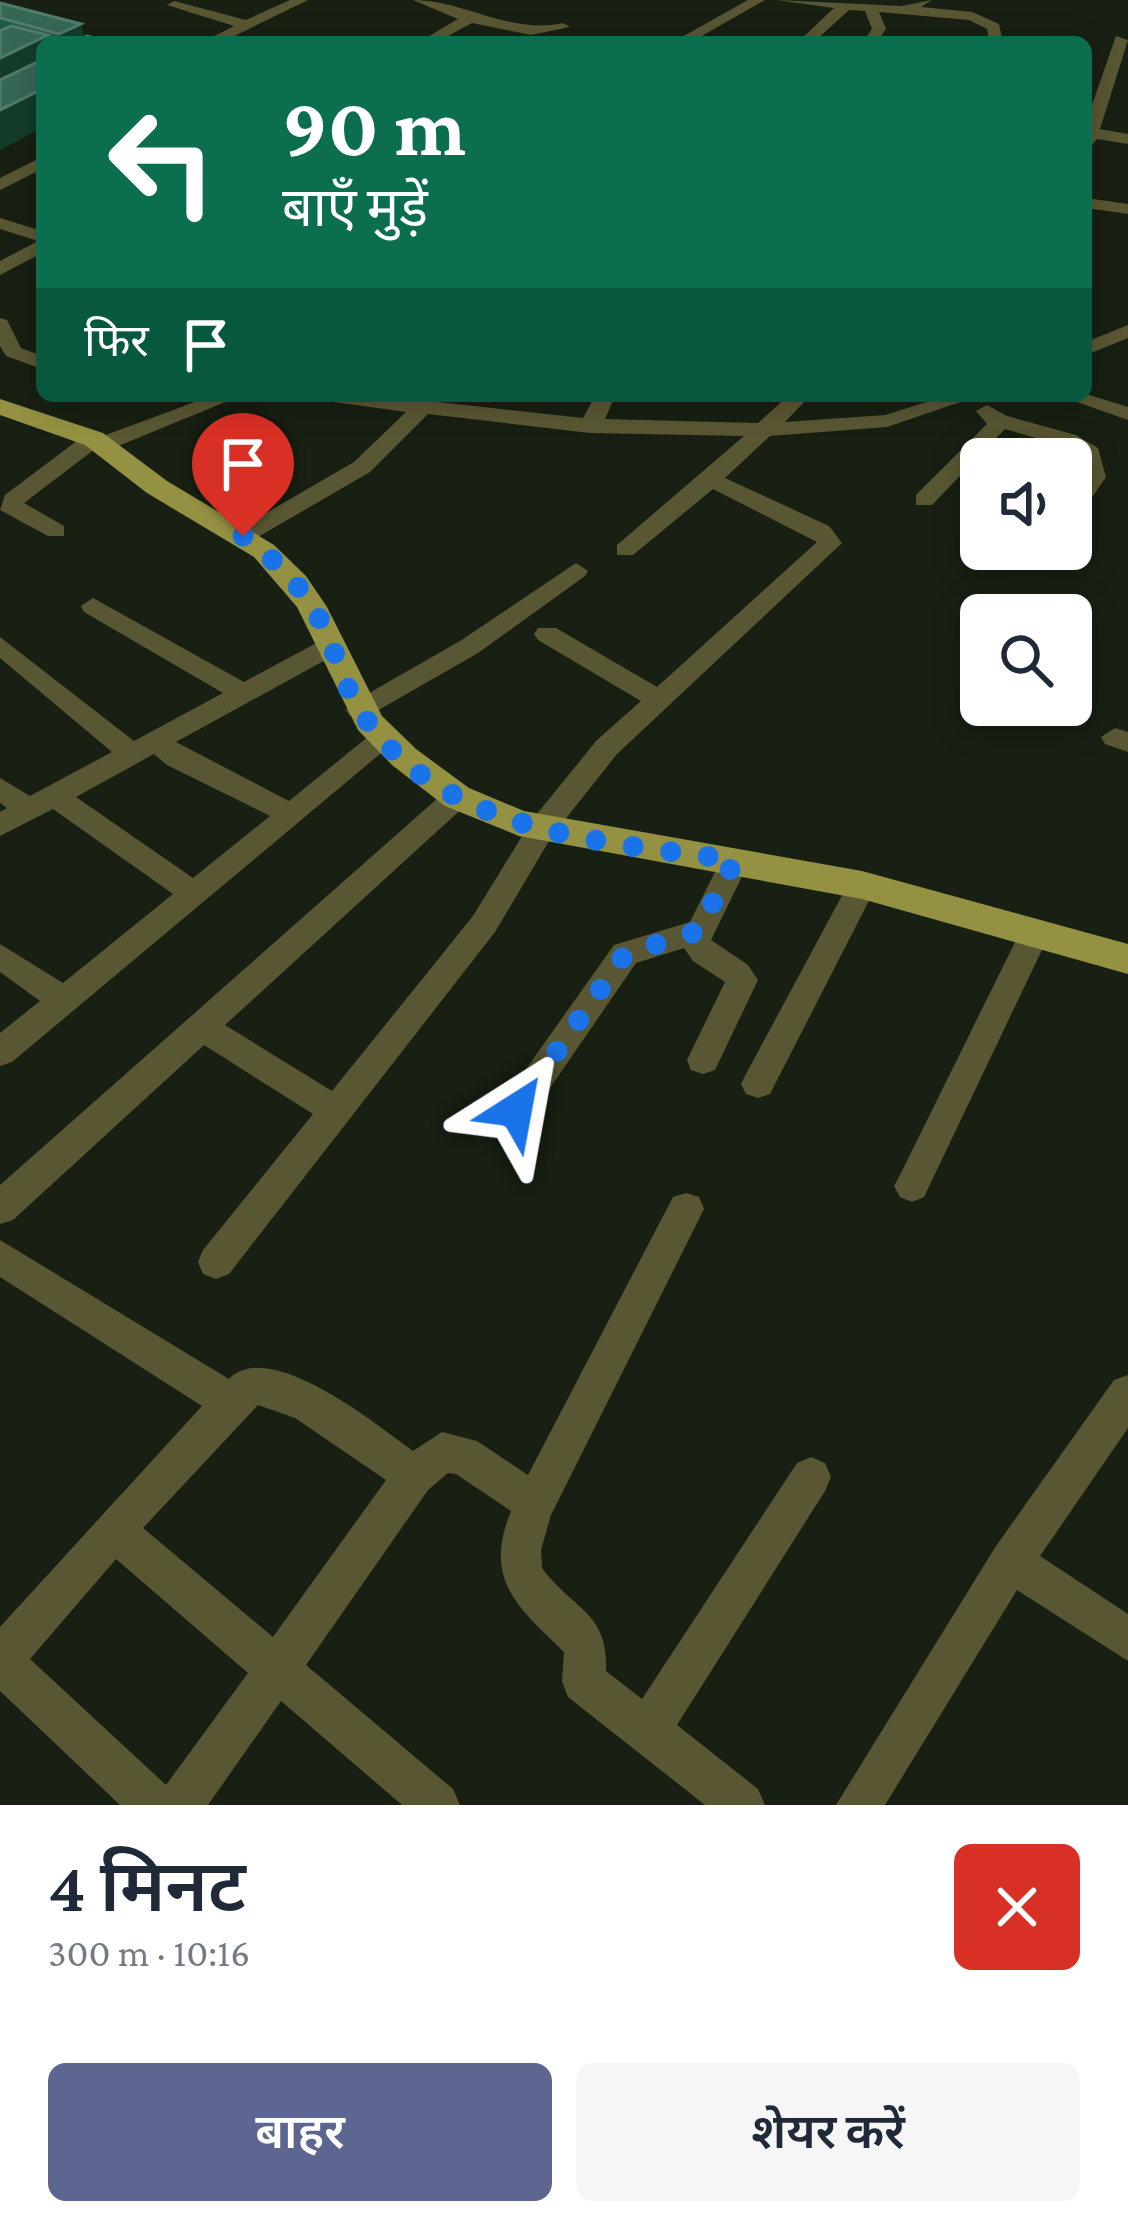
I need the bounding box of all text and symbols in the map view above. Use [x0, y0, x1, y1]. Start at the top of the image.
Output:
text: 90 m [282, 80, 466, 173]
icon: left [84, 84, 240, 240]
text: बाएँ मुड़ें [282, 178, 428, 238]
icon: arrive [173, 312, 239, 378]
text: फिर [84, 316, 149, 366]
pin [192, 413, 294, 536]
icon: arrive [210, 431, 276, 497]
map controls [960, 438, 1092, 726]
button: sound [960, 438, 1092, 570]
button: search [960, 594, 1092, 726]
position arrow [453, 1047, 579, 1173]
button: close [954, 1844, 1080, 1970]
text: 4 मिनट [48, 1846, 246, 1926]
text: 300 m · 10:16 [48, 1931, 250, 1974]
button: बाहर [48, 2063, 552, 2201]
button: शेयर करें [576, 2063, 1080, 2201]

